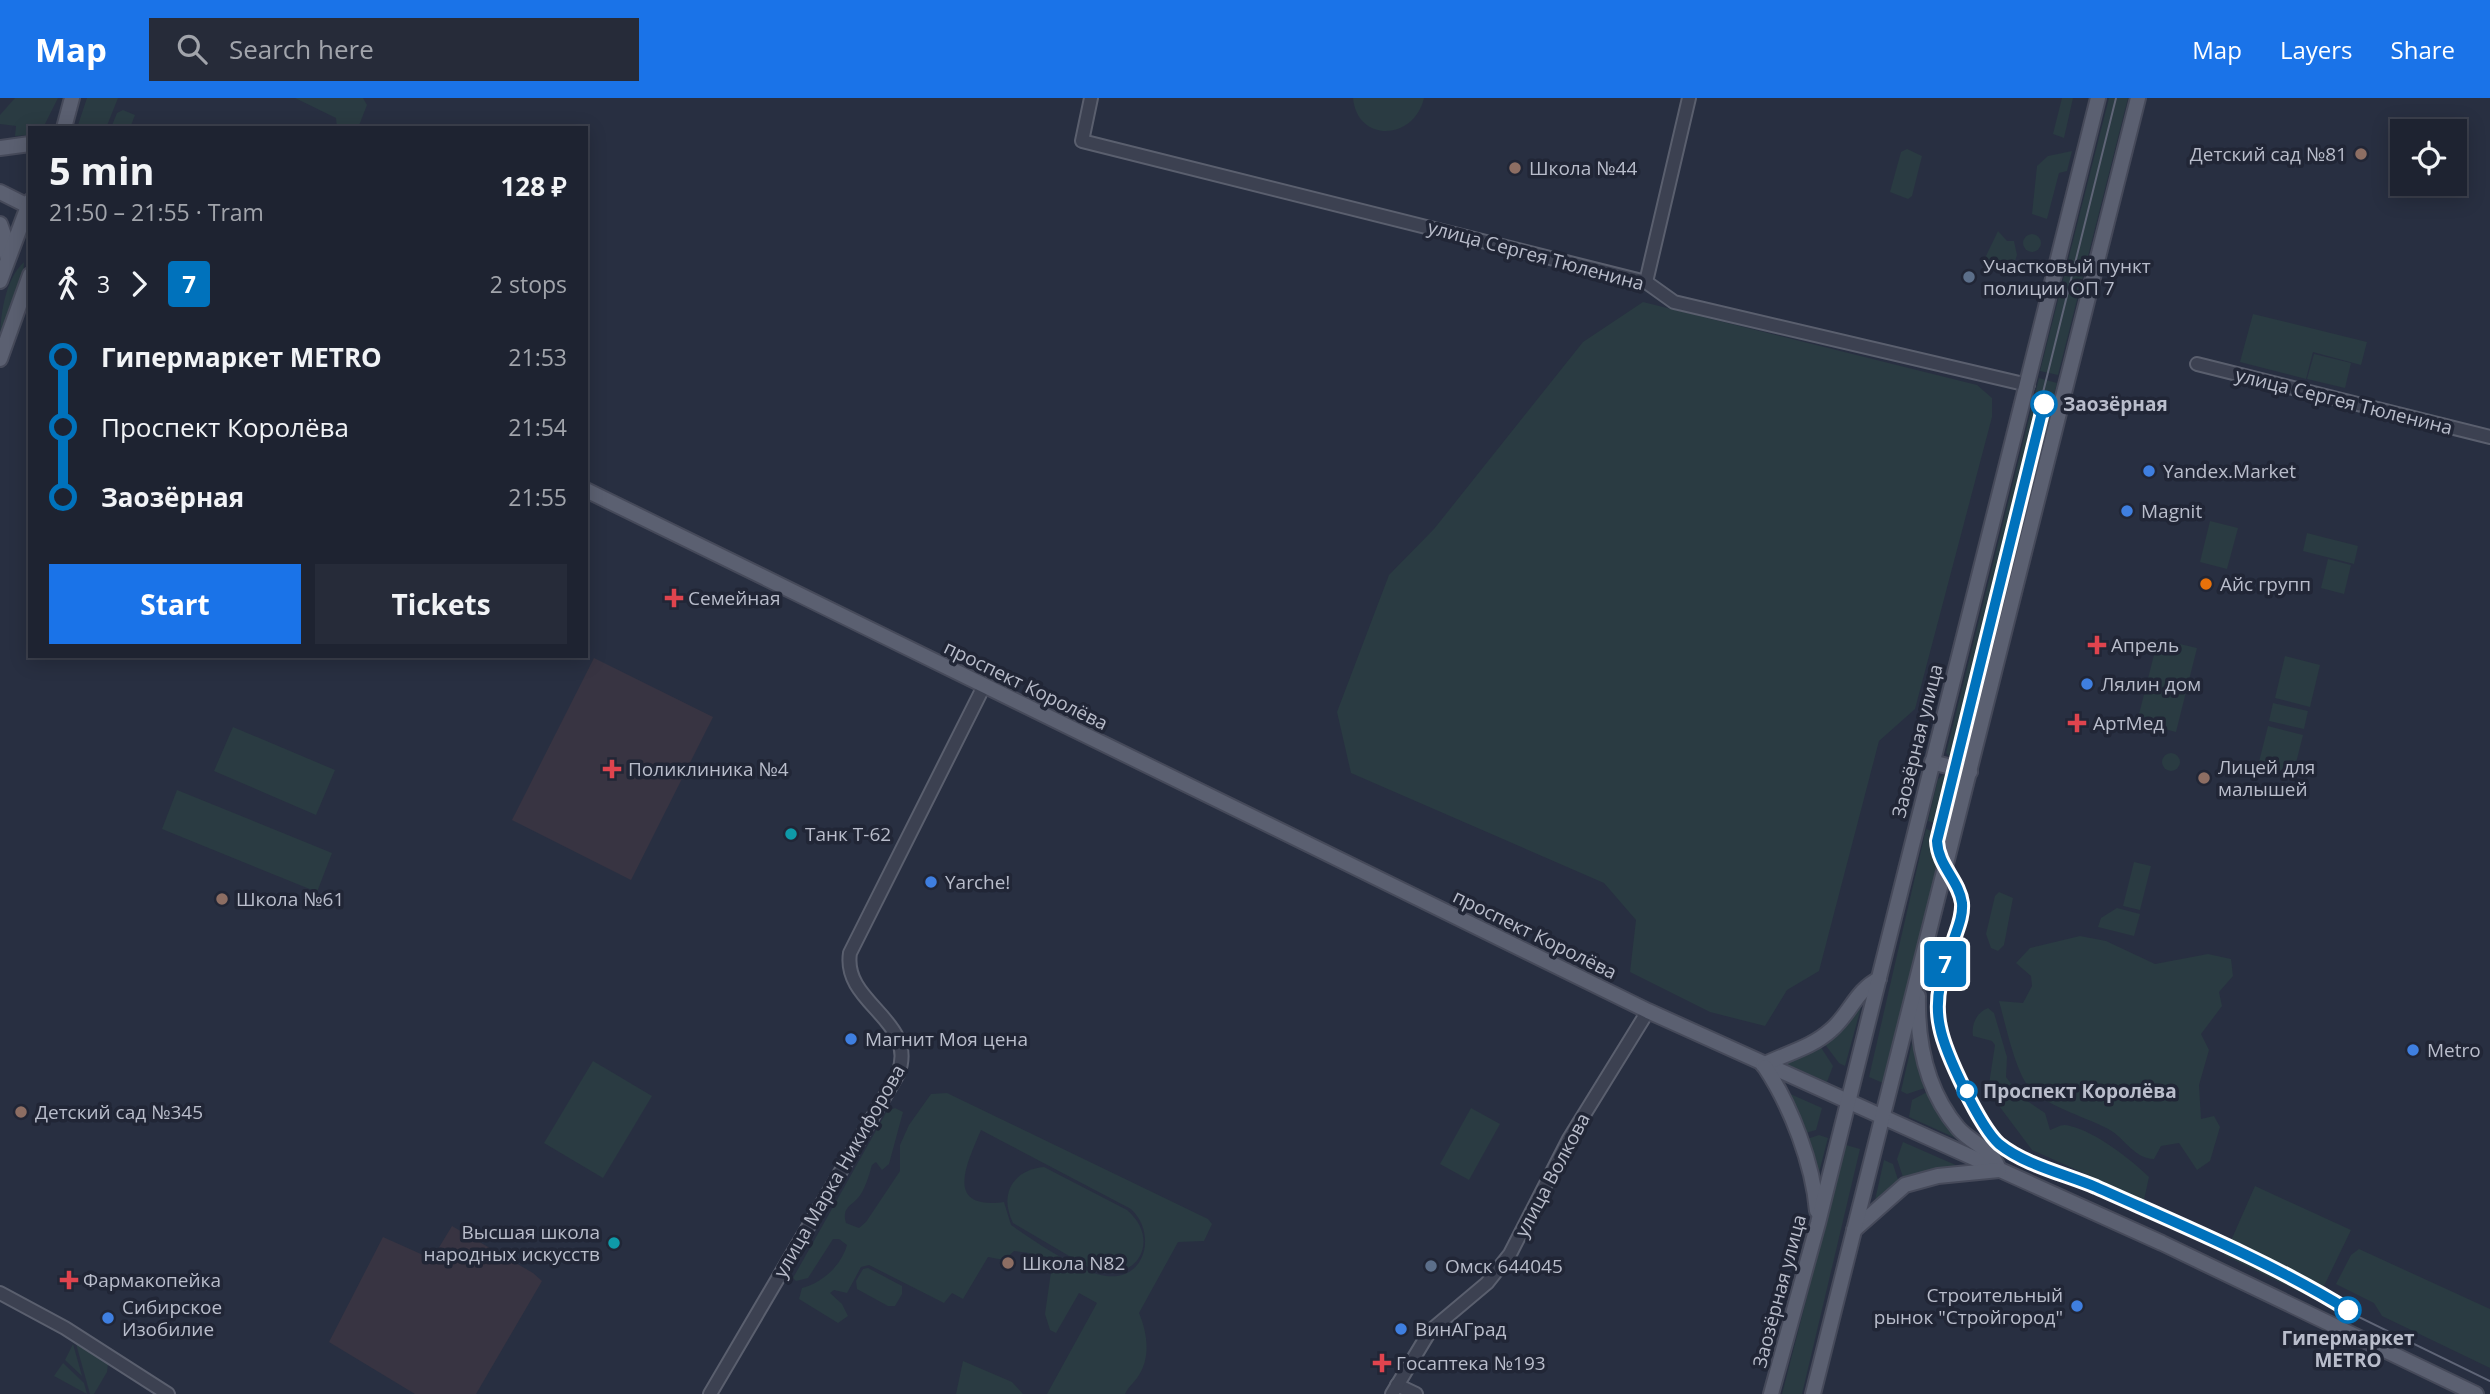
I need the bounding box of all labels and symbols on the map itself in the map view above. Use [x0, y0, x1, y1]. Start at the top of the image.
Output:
place label: Детский сад №81 [2190, 141, 2347, 167]
marker: Детский сад №81 [2353, 146, 2369, 162]
place label: Школа №44 [1529, 155, 1637, 181]
marker: Школа №44 [1507, 160, 1523, 176]
street label: улица Сергея Тюленина [1425, 214, 1647, 296]
place label: Участковый пункт полиции ОП 7 [1983, 253, 2151, 301]
marker: Участковый пункт полиции ОП 7 [1961, 269, 1977, 285]
street label: улица Сергея Тюленина [2233, 361, 2455, 441]
marker: Заозёрная [2031, 391, 2057, 417]
place label: Заозёрная [2063, 391, 2168, 417]
place label: Yandex.Market [2163, 458, 2296, 484]
marker: Yandex.Market [2141, 463, 2157, 479]
place label: Magnit [2141, 498, 2202, 524]
marker: Magnit [2119, 503, 2135, 519]
place label: Айс групп [2220, 571, 2311, 597]
marker: Айс групп [2198, 576, 2214, 592]
place label: Семейная [688, 585, 780, 611]
marker: Семейная [666, 590, 682, 606]
place label: Апрель [2111, 632, 2179, 658]
street label: проспект Королёва [940, 634, 1112, 736]
marker: Апрель [2089, 637, 2105, 653]
street label: Заозёрная улица [1885, 661, 1949, 821]
place label: Лялин дом [2101, 671, 2201, 697]
marker: Лялин дом [2079, 676, 2095, 692]
place label: АртМед [2093, 710, 2164, 736]
marker: АртМед [2067, 713, 2087, 733]
place label: Лицей для малышей [2218, 754, 2315, 802]
place label: Поликлиника №4 [628, 756, 789, 782]
marker: Поликлиника №4 [602, 759, 622, 779]
marker: Лицей для малышей [2196, 770, 2212, 786]
place label: Танк Т-62 [805, 821, 891, 847]
marker: Танк Т-62 [783, 826, 799, 842]
place label: Yarche! [945, 869, 1010, 895]
marker: Yarche! [923, 874, 939, 890]
street label: проспект Королёва [1449, 883, 1621, 985]
place label: Школа №61 [236, 886, 344, 912]
marker: Школа №61 [214, 891, 230, 907]
line badge: 7 [1922, 941, 1968, 987]
place label: Магнит Моя цена [865, 1026, 1028, 1052]
marker: Магнит Моя цена [843, 1031, 859, 1047]
place label: Metro [2427, 1037, 2481, 1063]
marker: Metro [2405, 1042, 2421, 1058]
street label: улица Марка Никифорова [767, 1060, 911, 1282]
place label: Проспект Королёва [1983, 1078, 2177, 1104]
marker: Проспект Королёва [1957, 1081, 1977, 1101]
place label: Детский сад №345 [35, 1099, 203, 1125]
marker: Детский сад №345 [13, 1104, 29, 1120]
street label: улица Волкова [1508, 1108, 1596, 1242]
street label: Заозёрная улица [1746, 1212, 1812, 1370]
place label: Высшая школа народных искусств [423, 1219, 600, 1267]
marker: Высшая школа народных искусств [606, 1235, 622, 1251]
place label: Школа N82 [1022, 1250, 1125, 1276]
place label: Омск 644045 [1445, 1253, 1563, 1279]
marker: Школа N82 [1000, 1255, 1016, 1271]
marker: Омск 644045 [1423, 1258, 1439, 1274]
place label: Фармакопейка [83, 1267, 221, 1293]
marker: Фармакопейка [61, 1272, 77, 1288]
place label: Строительный рынок "Стройгород" [1874, 1282, 2063, 1330]
place label: Сибирское Изобилие [122, 1294, 222, 1342]
marker: Гипермаркет METRO [2335, 1297, 2361, 1323]
marker: Строительный рынок "Стройгород" [2069, 1298, 2085, 1314]
marker: Сибирское Изобилие [100, 1310, 116, 1326]
place label: ВинАГрад [1415, 1316, 1506, 1342]
marker: ВинАГрад [1393, 1321, 1409, 1337]
place label: Гипермаркет METRO [2281, 1325, 2415, 1373]
place label: Госаптека №193 [1396, 1350, 1546, 1376]
marker: Госаптека №193 [1374, 1355, 1390, 1371]

